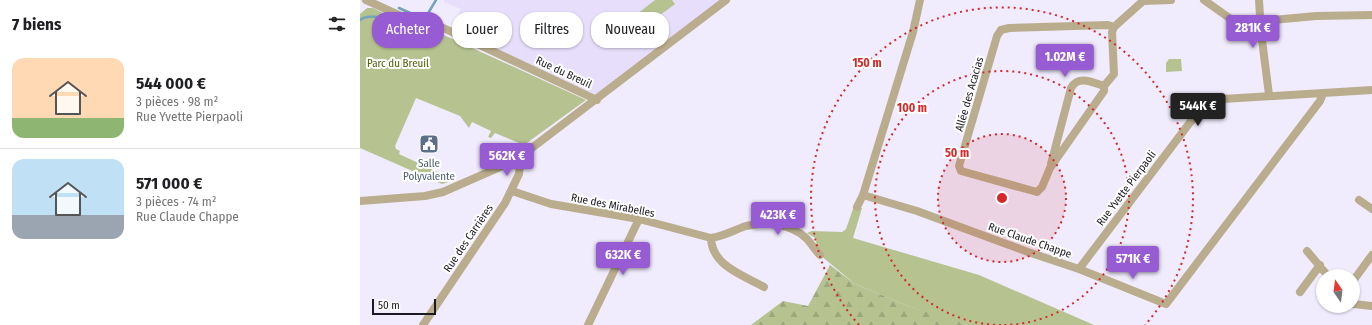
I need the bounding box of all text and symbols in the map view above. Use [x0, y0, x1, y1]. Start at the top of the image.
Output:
chip: Acheter [372, 12, 444, 48]
chip: Louer [452, 12, 512, 48]
chip: Filtres [520, 12, 583, 48]
chip: Nouveau [591, 12, 669, 48]
icon: filters [326, 13, 348, 35]
text: 7 biens [12, 14, 61, 35]
pin: 281K € [1220, 15, 1286, 49]
text: 281K € [1235, 20, 1271, 35]
pin: 1.02M € [1028, 44, 1102, 78]
text: 1.02M € [1045, 49, 1085, 64]
street label: Rue du Breuil [534, 54, 594, 91]
street label: Allée des Acacias [953, 55, 986, 133]
text: 150 m [852, 56, 882, 70]
park label: Parc du Breuil [367, 57, 429, 70]
text: 544 000 € [136, 73, 206, 94]
icon: home [44, 74, 92, 122]
pin: 544K € [1165, 93, 1231, 127]
text: 3 pièces · 98 m² [136, 94, 218, 109]
text: 544K € [1180, 98, 1216, 113]
text: 100 m [897, 101, 927, 115]
text: Rue Yvette Pierpaoli [136, 109, 243, 124]
public building icon: Salle Polyvalente [418, 133, 440, 155]
pin: 562K € [474, 143, 540, 177]
text: 50 m [945, 146, 969, 160]
text: 562K € [489, 148, 525, 163]
street label: Rue Yvette Pierpaoli [1094, 148, 1159, 228]
place label: Salle Polyvalente [403, 157, 455, 183]
text: 571 000 € [136, 173, 202, 194]
icon: home [44, 175, 92, 223]
street label: Rue des Mirabelles [570, 191, 656, 220]
centre of rings [995, 191, 1009, 205]
text: 3 pièces · 74 m² [136, 194, 217, 209]
street label: Rue des Carrières [441, 202, 496, 275]
pin: 423K € [745, 202, 811, 236]
text: 423K € [760, 207, 796, 222]
text: Rue Claude Chappe [136, 209, 239, 224]
street label: Rue Claude Chappe [987, 220, 1073, 261]
pin: 632K € [590, 242, 656, 276]
pin: 571K € [1100, 246, 1166, 280]
text: 632K € [605, 247, 641, 262]
text: 571K € [1116, 251, 1150, 266]
north arrow [1316, 269, 1360, 313]
map controls [1316, 269, 1360, 313]
scale bar [372, 297, 436, 316]
text: 50 m [378, 299, 400, 312]

